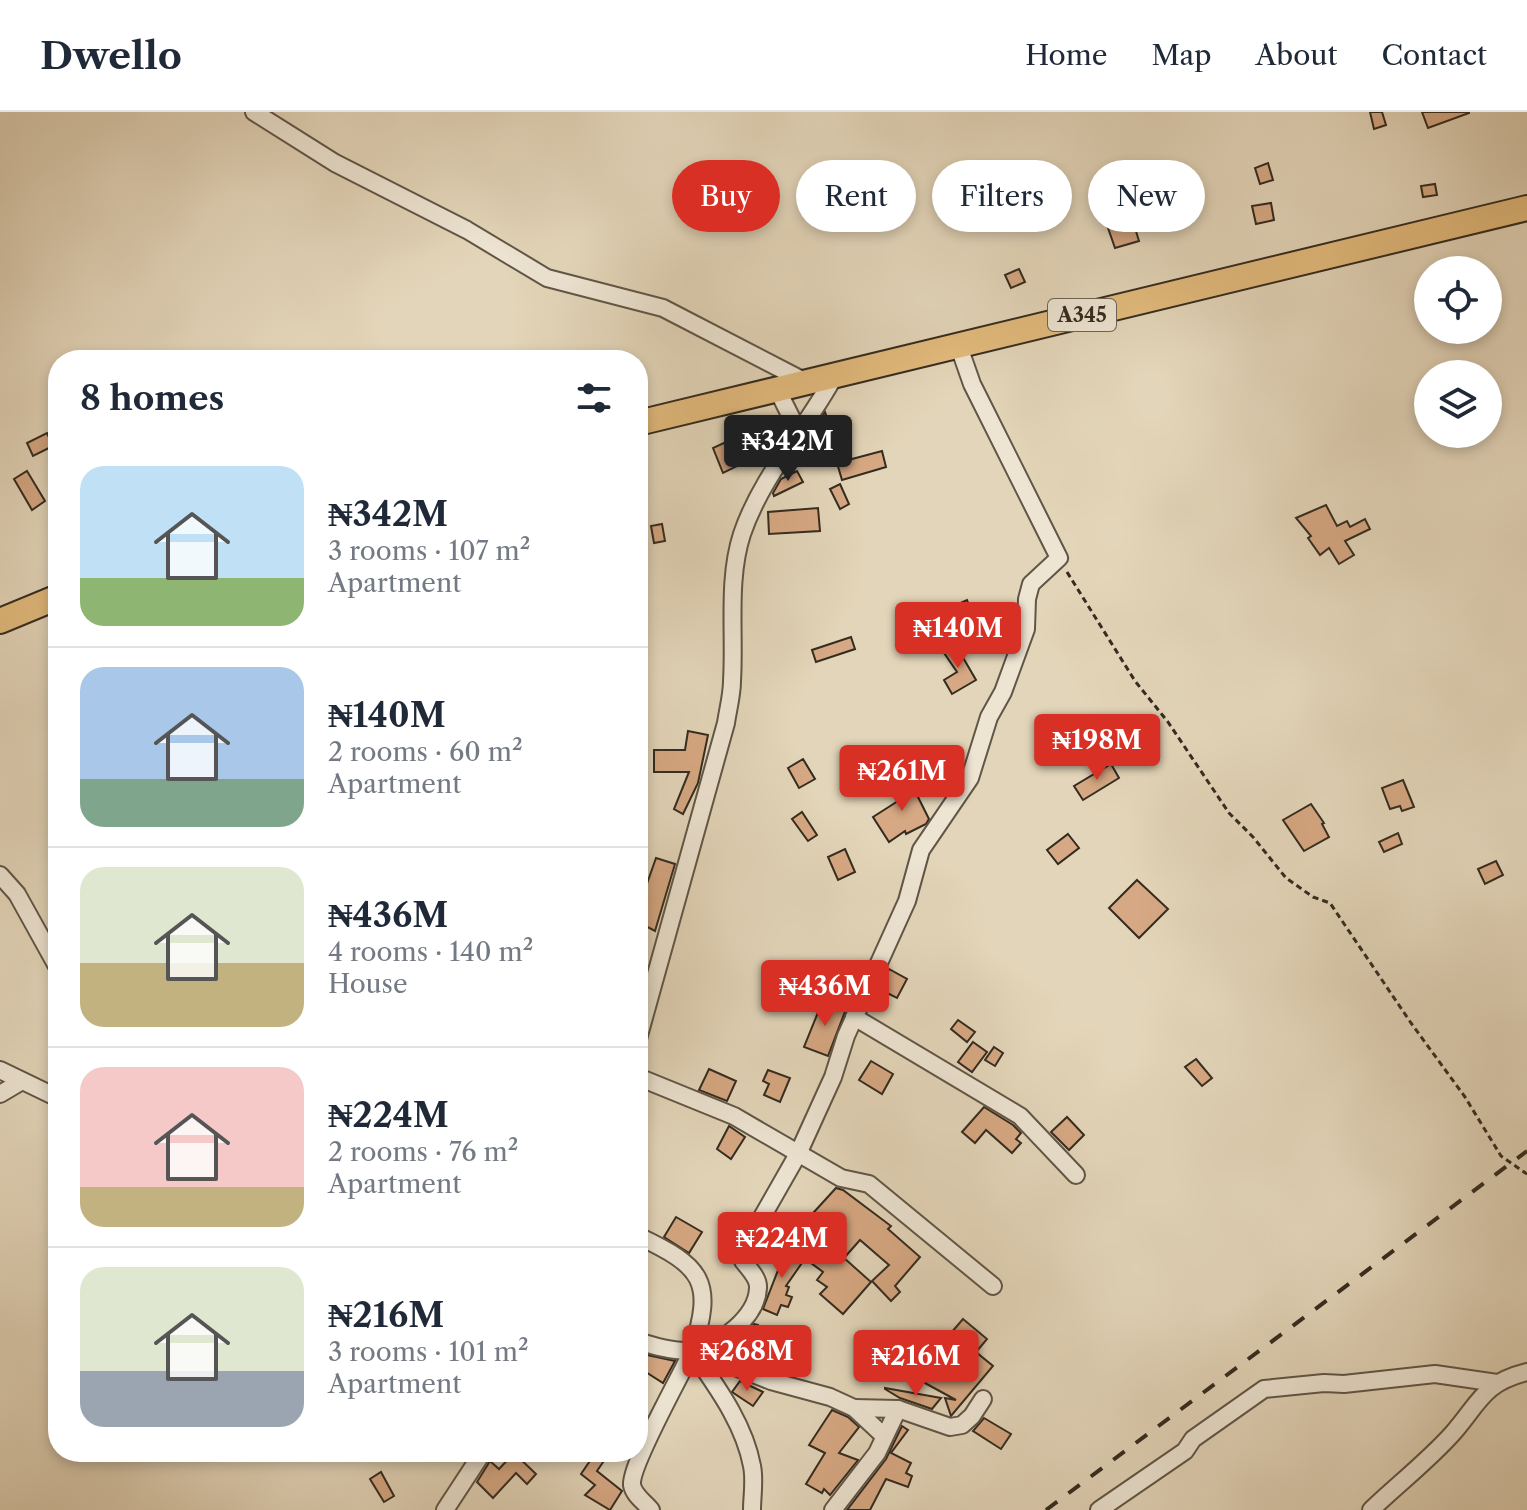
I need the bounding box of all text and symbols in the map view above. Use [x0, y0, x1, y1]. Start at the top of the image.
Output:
text: Dwello [40, 32, 182, 79]
text: Home [1025, 38, 1107, 72]
text: Map [1151, 38, 1211, 72]
text: About [1255, 38, 1337, 72]
text: Contact [1381, 38, 1487, 72]
chip: Buy [672, 160, 780, 232]
chip: Rent [796, 160, 916, 232]
chip: Filters [932, 160, 1072, 232]
chip: New [1088, 160, 1205, 232]
map controls [1414, 256, 1502, 448]
button: locate [1414, 256, 1502, 344]
road number: A345 [1048, 299, 1116, 331]
button: layers [1414, 360, 1502, 448]
icon: filters [572, 376, 616, 420]
text: 8 homes [80, 377, 224, 419]
pin: ₦342M [732, 415, 844, 483]
text: ₦342M [742, 425, 834, 457]
text: ₦342M [328, 493, 448, 535]
icon: home [144, 498, 240, 594]
text: 3 rooms · 107 m² [328, 535, 530, 567]
text: Apartment [328, 567, 461, 599]
pin: ₦140M [902, 602, 1014, 670]
text: ₦140M [913, 612, 1003, 644]
text: ₦140M [328, 694, 446, 736]
icon: home [144, 699, 240, 795]
pin: ₦198M [1041, 714, 1153, 782]
text: ₦198M [1052, 724, 1142, 756]
text: 2 rooms · 60 m² [328, 736, 523, 768]
pin: ₦261M [846, 745, 958, 813]
text: ₦261M [858, 755, 946, 787]
text: Apartment [328, 768, 461, 800]
text: ₦436M [328, 894, 448, 936]
icon: home [144, 899, 240, 995]
text: 4 rooms · 140 m² [328, 936, 533, 968]
pin: ₦436M [769, 960, 881, 1028]
text: House [328, 968, 408, 1000]
text: ₦436M [779, 970, 871, 1002]
text: ₦224M [328, 1094, 449, 1136]
icon: home [144, 1099, 240, 1195]
text: 2 rooms · 76 m² [328, 1136, 518, 1168]
text: Apartment [328, 1168, 461, 1200]
pin: ₦224M [726, 1212, 838, 1280]
text: ₦224M [736, 1222, 828, 1254]
text: ₦216M [328, 1294, 444, 1336]
icon: home [144, 1299, 240, 1395]
pin: ₦268M [691, 1325, 803, 1393]
pin: ₦216M [860, 1330, 972, 1398]
text: ₦268M [700, 1335, 794, 1367]
text: 3 rooms · 101 m² [328, 1336, 529, 1368]
text: ₦216M [872, 1340, 960, 1372]
text: Apartment [328, 1368, 461, 1400]

